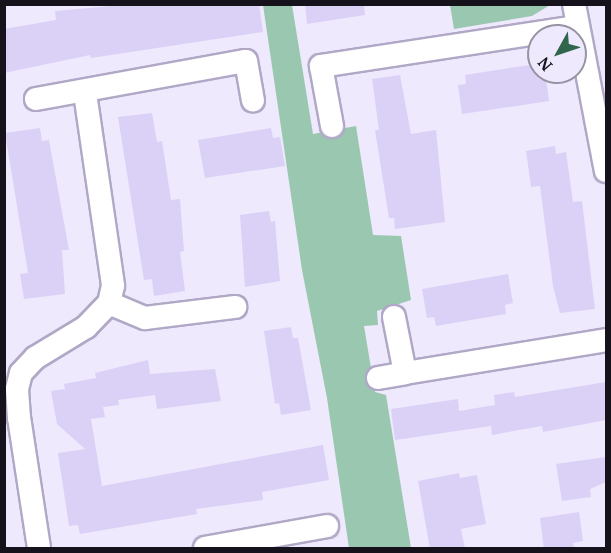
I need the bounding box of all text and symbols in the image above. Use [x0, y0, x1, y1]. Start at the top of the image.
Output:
north arrow [527, 24, 587, 84]
text: N [532, 53, 557, 76]

